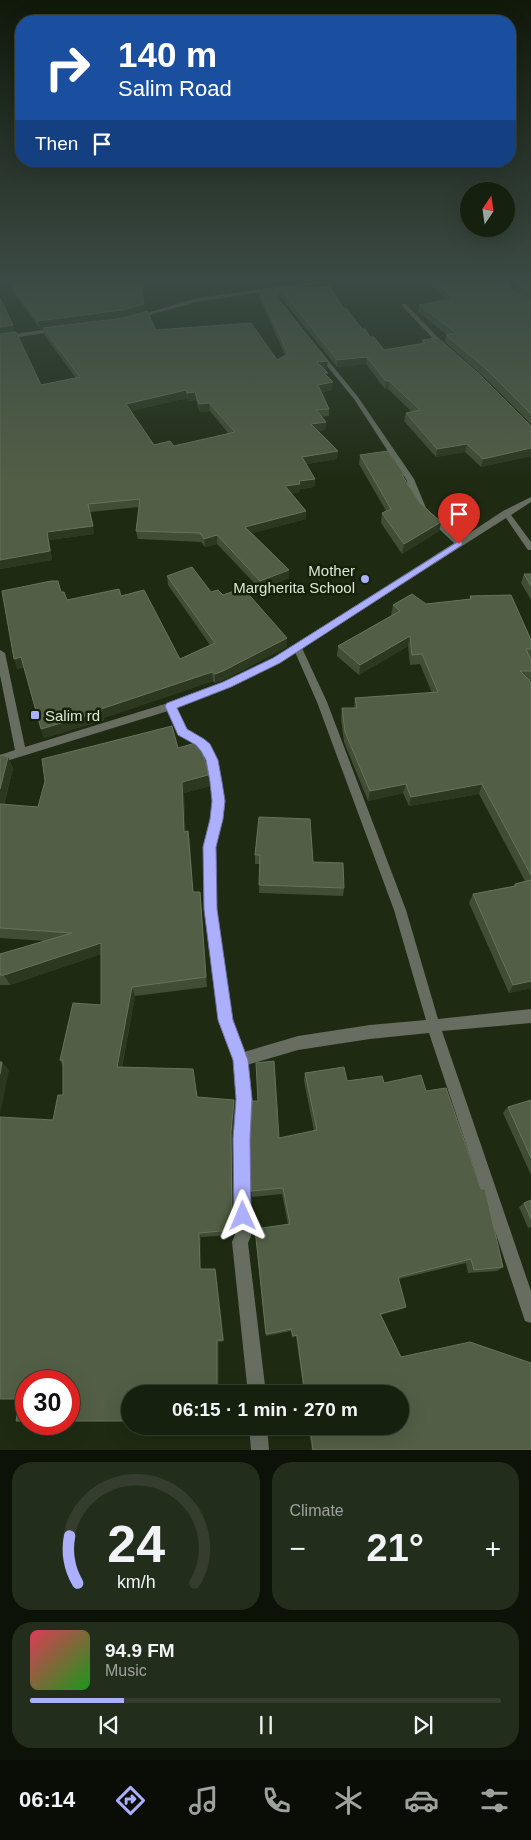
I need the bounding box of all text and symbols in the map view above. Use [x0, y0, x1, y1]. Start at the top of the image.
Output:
icon: right [35, 35, 100, 100]
text: 140 m [118, 35, 217, 74]
text: Salim Road [118, 76, 232, 101]
icon: arrive [88, 130, 116, 158]
text: Then [35, 133, 78, 154]
north arrow [460, 182, 515, 238]
map controls [460, 182, 515, 237]
pin [438, 493, 480, 544]
icon: arrive [445, 500, 473, 528]
place label: Mother Margherita School [233, 562, 355, 596]
marker: Mother Margherita School [359, 573, 371, 585]
place label: Salim rd [45, 707, 100, 724]
marker: Salim rd [29, 709, 41, 721]
position arrow [216, 1189, 268, 1241]
speed limit sign: 30 [15, 1370, 80, 1435]
text: 06:15 · 1 min · 270 m [172, 1399, 358, 1420]
text: Climate [290, 1502, 344, 1519]
text: 24 [107, 1515, 165, 1573]
text: 21° [367, 1527, 424, 1569]
text: − [290, 1533, 306, 1564]
text: + [485, 1533, 501, 1564]
text: km/h [116, 1572, 155, 1592]
text: 94.9 FM [105, 1640, 175, 1661]
text: Music [105, 1662, 147, 1679]
icon: previous [95, 1711, 123, 1739]
icon: pause [252, 1711, 280, 1739]
icon: next [409, 1711, 437, 1739]
icon: directions [113, 1783, 148, 1818]
icon: music [186, 1783, 221, 1818]
icon: phone [259, 1783, 294, 1818]
icon: climate [331, 1783, 366, 1818]
icon: car [404, 1783, 439, 1818]
icon: filters [477, 1783, 512, 1818]
text: 06:14 [19, 1787, 75, 1812]

